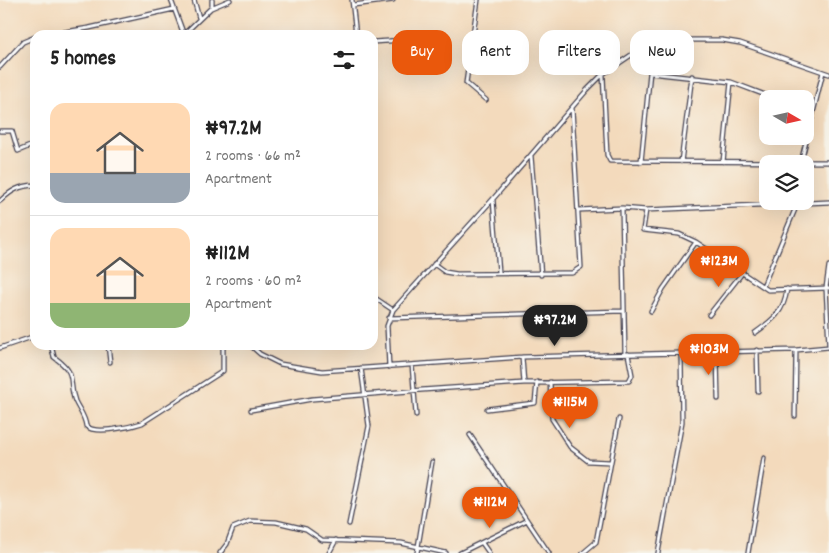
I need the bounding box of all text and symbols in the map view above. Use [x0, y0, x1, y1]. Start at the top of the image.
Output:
chip: Buy [392, 30, 452, 75]
chip: Rent [462, 30, 529, 75]
chip: Filters [539, 30, 620, 75]
chip: New [630, 30, 694, 75]
text: 5 homes [50, 45, 116, 75]
icon: filters [330, 46, 358, 74]
north arrow [759, 90, 814, 145]
map controls [759, 90, 814, 210]
text: ₦97.2M [205, 115, 261, 145]
icon: home [90, 123, 150, 183]
text: 2 rooms · 66 m² [205, 145, 301, 168]
button: layers [759, 155, 814, 210]
text: Apartment [205, 168, 272, 191]
text: ₦112M [205, 240, 250, 270]
pin: ₦123M [684, 246, 754, 288]
icon: home [90, 248, 150, 308]
text: ₦123M [700, 250, 738, 273]
text: 2 rooms · 60 m² [205, 270, 302, 293]
text: Apartment [205, 293, 272, 316]
pin: ₦97.2M [514, 304, 596, 347]
text: ₦97.2M [533, 309, 577, 332]
pin: ₦103M [674, 334, 744, 376]
text: ₦103M [689, 338, 729, 361]
pin: ₦115M [535, 386, 605, 429]
text: ₦115M [553, 391, 587, 414]
pin: ₦112M [455, 486, 525, 529]
text: ₦112M [473, 491, 507, 514]

